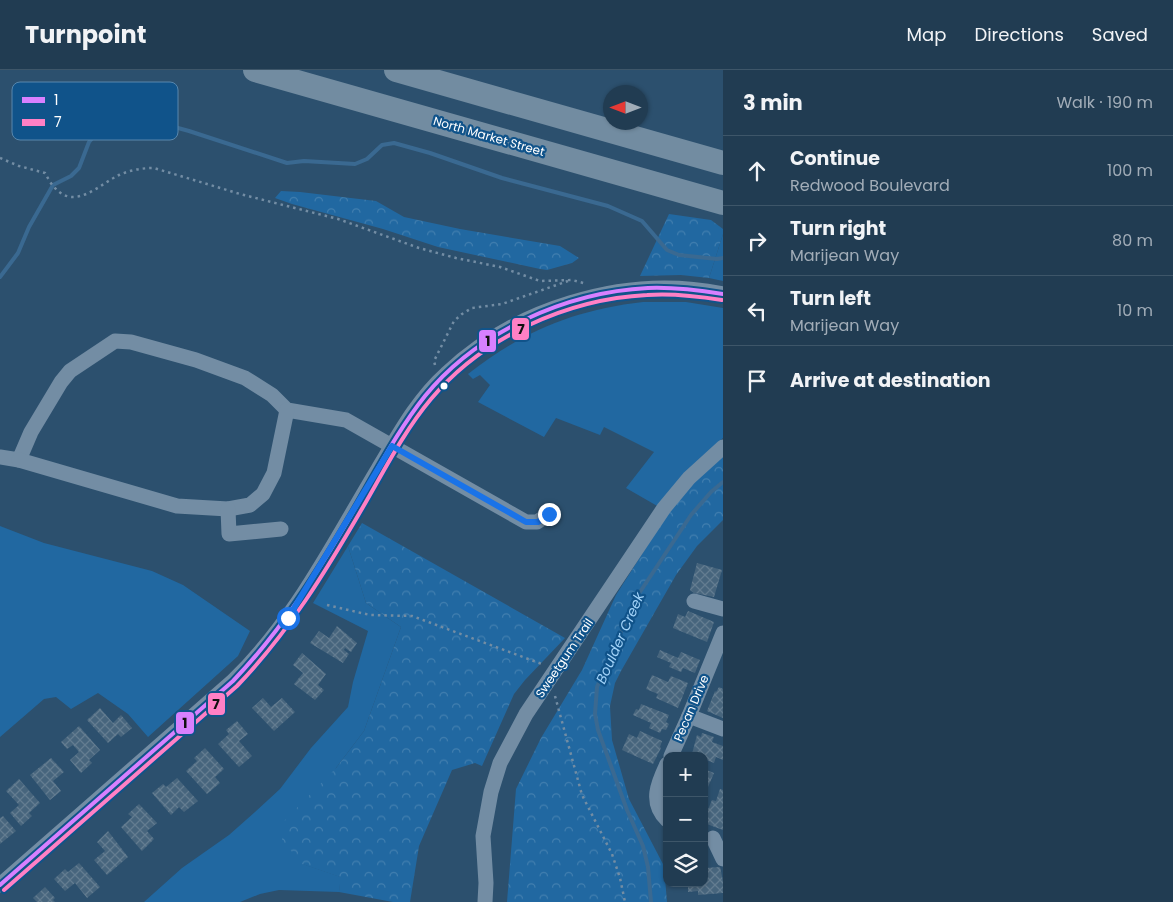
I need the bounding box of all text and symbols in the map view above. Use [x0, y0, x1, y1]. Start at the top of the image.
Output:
text: Turnpoint [25, 18, 146, 51]
text: Map [907, 22, 946, 47]
text: Directions [974, 22, 1064, 47]
text: Saved [1092, 22, 1148, 47]
legend [12, 82, 178, 140]
north arrow [603, 85, 648, 130]
text: 3 min [743, 88, 803, 117]
text: 1 [54, 90, 58, 110]
text: Walk · 190 m [1056, 91, 1153, 114]
text: 7 [54, 112, 62, 132]
street label: North Market Street [431, 112, 547, 160]
text: Continue [790, 145, 880, 172]
icon: ahead [743, 157, 771, 185]
text: 100 m [1107, 159, 1153, 182]
text: Redwood Boulevard [790, 174, 950, 197]
text: Turn right [790, 215, 886, 242]
icon: right [743, 227, 771, 255]
text: 80 m [1112, 229, 1153, 252]
text: Marijean Way [790, 244, 899, 267]
text: Turn left [790, 285, 871, 312]
icon: left [743, 297, 771, 325]
text: 10 m [1117, 299, 1153, 322]
text: Marijean Way [790, 314, 899, 337]
line badge: 7 [511, 317, 530, 341]
text: 7 [517, 319, 525, 339]
line badge: 1 [478, 329, 497, 353]
text: 1 [485, 331, 491, 351]
icon: arrive [743, 367, 771, 395]
text: Arrive at destination [790, 367, 991, 394]
unlabelled marker [439, 381, 449, 391]
route end [538, 503, 561, 526]
water label: Boulder Creek [591, 588, 649, 687]
route start [277, 607, 300, 630]
street label: Sweetgum Trail [531, 615, 597, 701]
street label: Pecan Drive [669, 672, 713, 744]
line badge: 7 [207, 692, 226, 716]
text: 7 [212, 694, 220, 714]
line badge: 1 [175, 711, 195, 735]
text: 1 [182, 713, 188, 733]
map controls [663, 752, 708, 887]
button: + [663, 752, 708, 797]
button: − [663, 797, 708, 842]
button: layers [663, 842, 708, 887]

